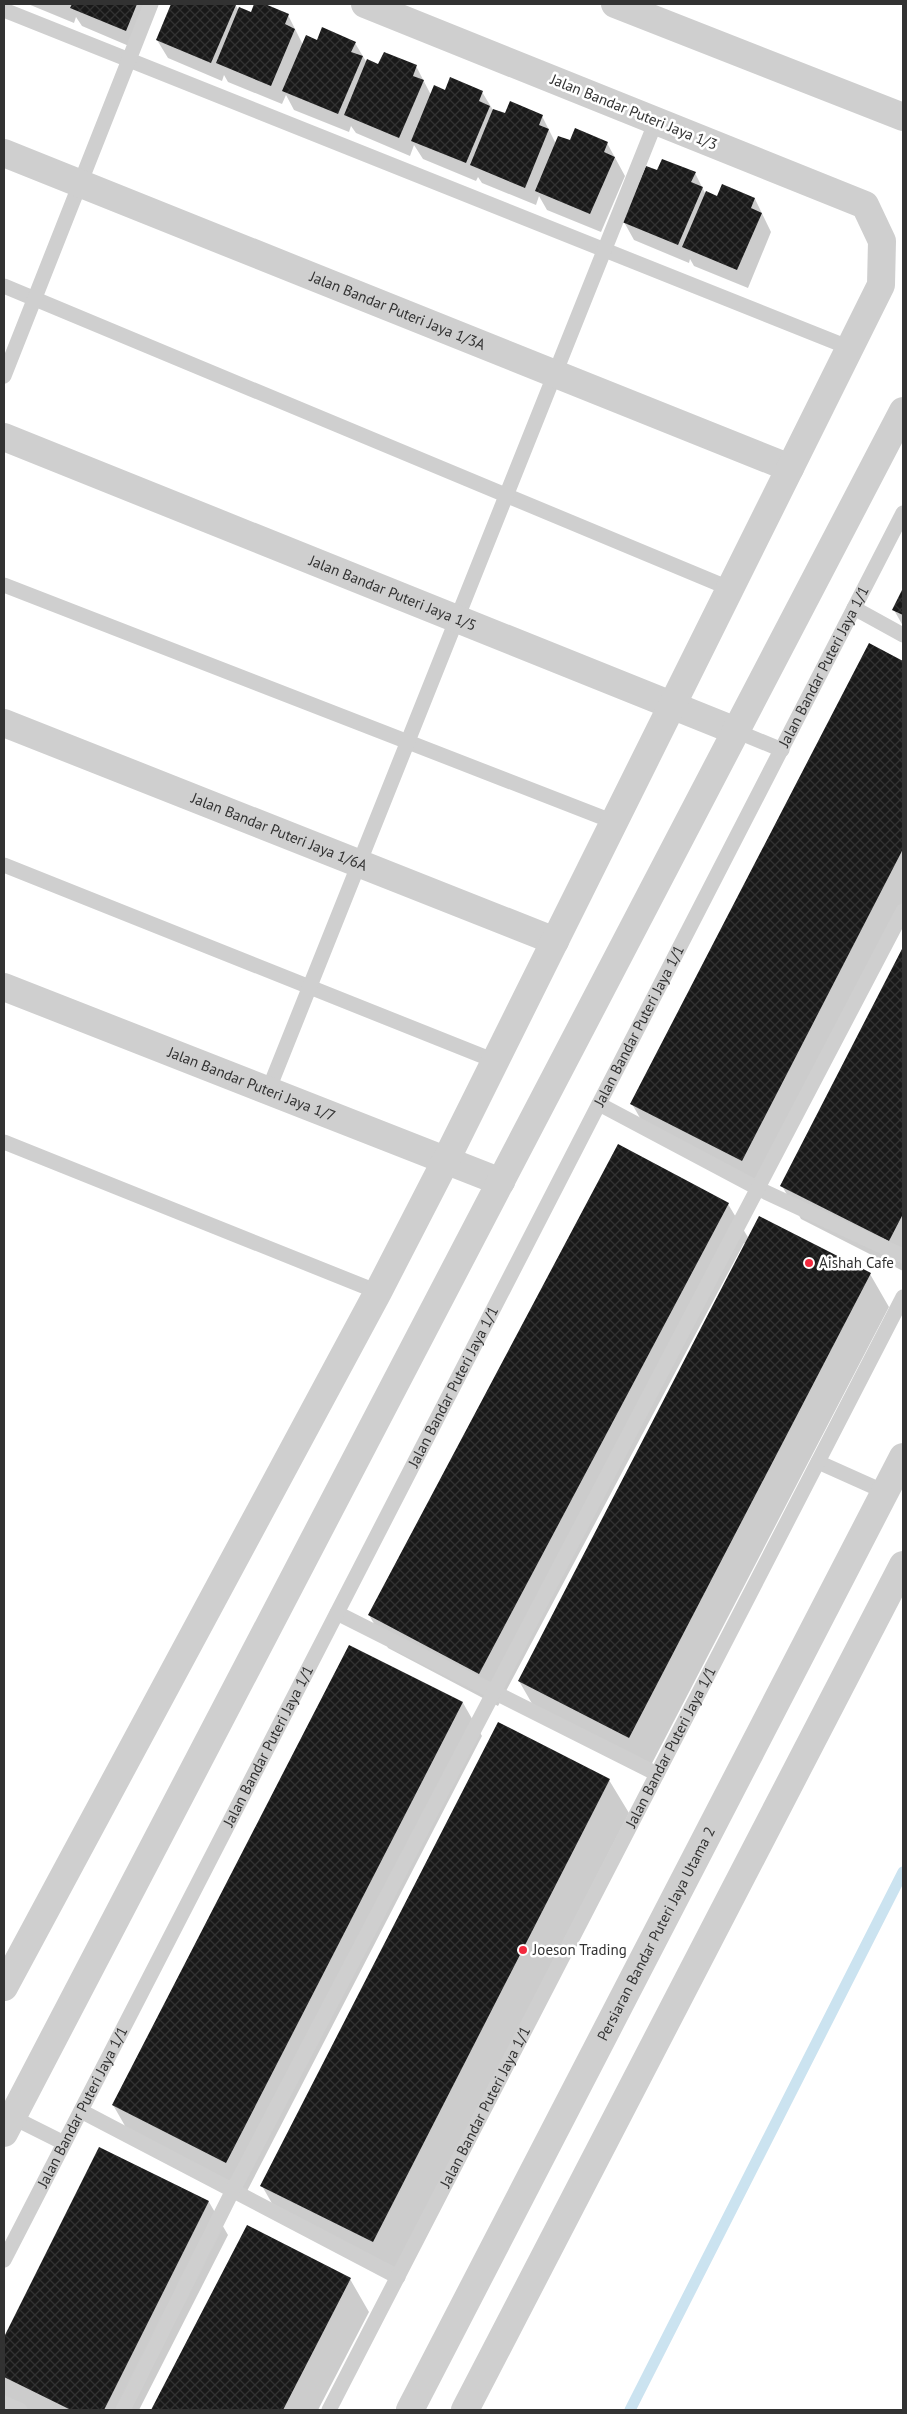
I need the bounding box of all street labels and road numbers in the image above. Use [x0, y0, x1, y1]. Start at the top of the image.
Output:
street label: Jalan Bandar Puteri Jaya 1/3 [547, 69, 720, 154]
street label: Jalan Bandar Puteri Jaya 1/3A [306, 266, 488, 354]
street label: Jalan Bandar Puteri Jaya 1/5 [306, 550, 479, 635]
street label: Jalan Bandar Puteri Jaya 1/1 [774, 583, 873, 751]
street label: Jalan Bandar Puteri Jaya 1/6A [188, 788, 370, 875]
street label: Jalan Bandar Puteri Jaya 1/1 [589, 942, 688, 1110]
street label: Jalan Bandar Puteri Jaya 1/7 [164, 1042, 338, 1125]
street label: Jalan Bandar Puteri Jaya 1/1 [403, 1303, 502, 1471]
street label: Jalan Bandar Puteri Jaya 1/1 [218, 1662, 317, 1830]
street label: Jalan Bandar Puteri Jaya 1/1 [621, 1663, 720, 1831]
street label: Persiaran Bandar Puteri Jaya Utama 2 [593, 1823, 719, 2044]
street label: Jalan Bandar Puteri Jaya 1/1 [32, 2023, 132, 2191]
street label: Jalan Bandar Puteri Jaya 1/1 [435, 2023, 534, 2191]

